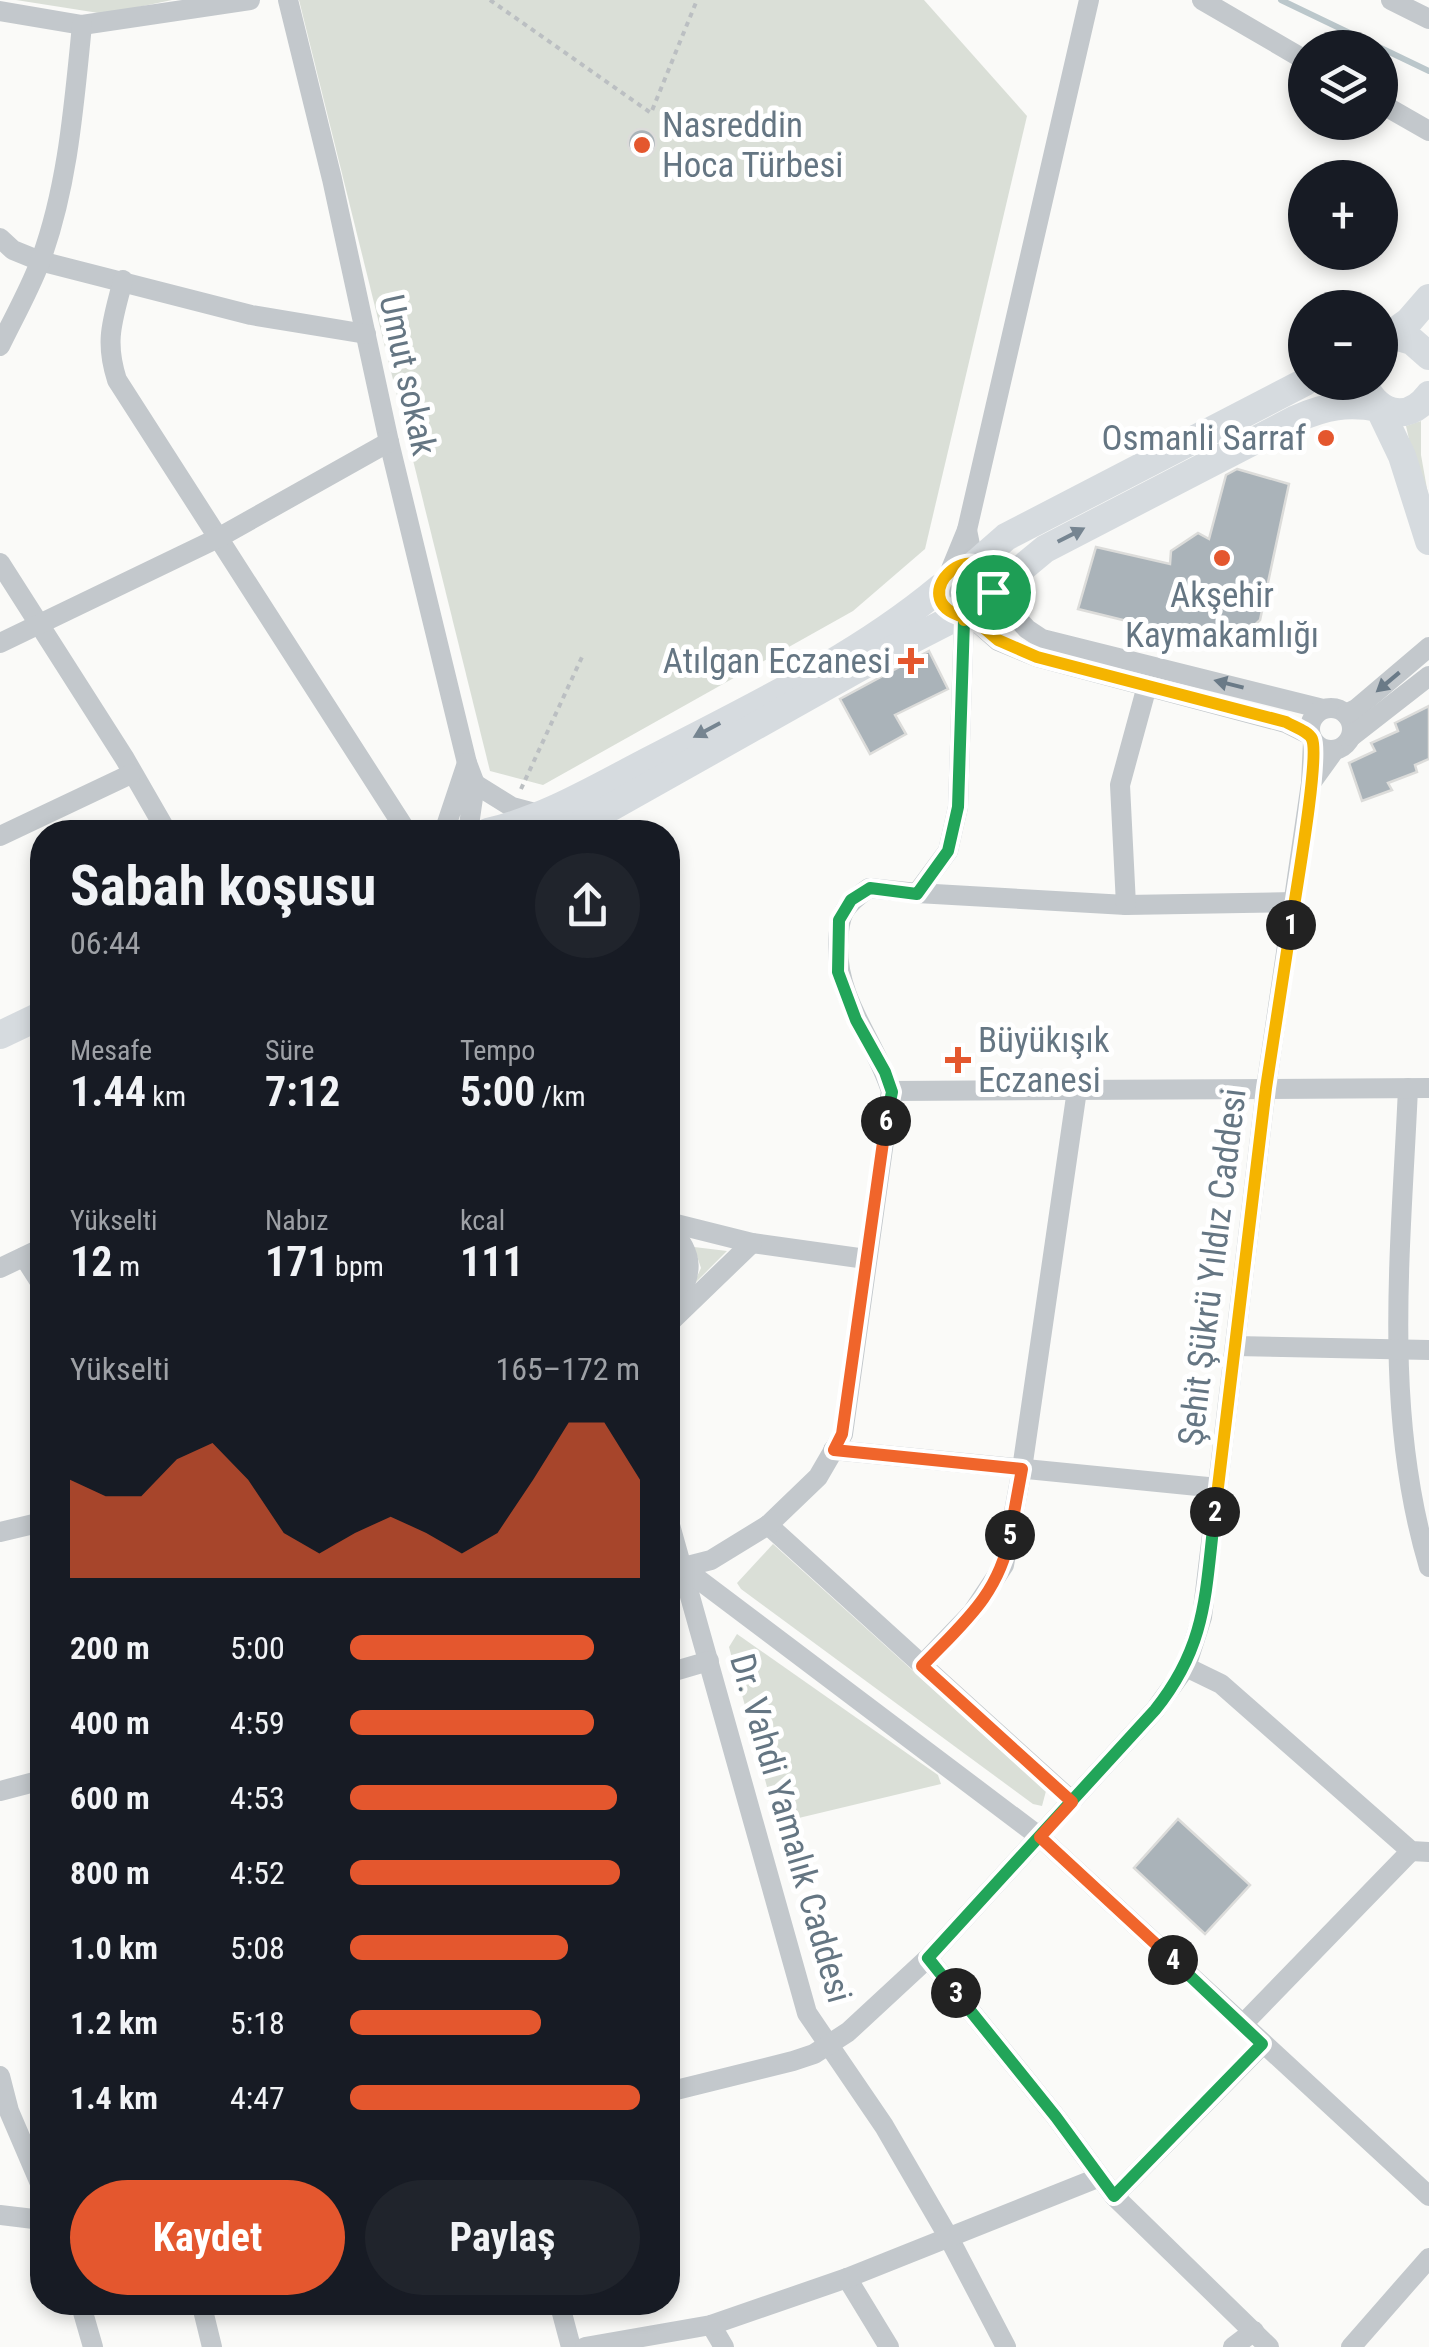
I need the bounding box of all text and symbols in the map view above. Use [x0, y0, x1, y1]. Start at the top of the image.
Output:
map controls [1288, 30, 1398, 400]
button: layers [1288, 30, 1398, 140]
place label: Nasreddin Hoca Türbesi [662, 105, 843, 186]
marker: Nasreddin Hoca Türbesi [631, 134, 653, 156]
button: + [1288, 160, 1398, 270]
button: − [1288, 290, 1398, 400]
street label: Umut sokak [370, 291, 445, 459]
place label: Osmanli Sarraf [1101, 418, 1306, 459]
marker: Osmanli Sarraf [1315, 427, 1337, 449]
one-way arrow [1057, 527, 1086, 544]
marker: Akşehir Kaymakamlığı [1211, 547, 1233, 569]
pin [951, 550, 1036, 635]
icon: arrive [966, 565, 1021, 620]
place label: Akşehir Kaymakamlığı [1125, 575, 1319, 656]
place label: Atılgan Eczanesi [663, 641, 891, 682]
marker: Atılgan Eczanesi [900, 650, 922, 672]
one-way arrow [1376, 670, 1401, 692]
one-way arrow [1213, 675, 1244, 691]
one-way arrow [693, 721, 722, 738]
button: share [535, 853, 640, 958]
text: Sabah koşusu [70, 854, 376, 918]
pin: 1 [1266, 900, 1316, 950]
text: 1 [1284, 908, 1298, 941]
text: 06:44 [70, 924, 141, 962]
place label: Büyükışık Eczanesi [978, 1020, 1110, 1101]
text: Mesafe [70, 1034, 152, 1067]
text: Süre [265, 1034, 314, 1067]
text: Tempo [460, 1034, 535, 1067]
marker: Büyükışık Eczanesi [947, 1049, 969, 1071]
text: 1.44 [70, 1067, 146, 1116]
text: 7:12 [265, 1067, 340, 1116]
text: 5:00 [460, 1067, 535, 1116]
text: km [146, 1080, 186, 1113]
text: /km [535, 1080, 586, 1113]
street label: Şehit Şükrü Yıldız Caddesi [1170, 1086, 1255, 1448]
pin: 6 [861, 1096, 911, 1146]
text: 6 [879, 1104, 893, 1137]
text: Yükselti [70, 1204, 157, 1237]
text: Nabız [265, 1204, 328, 1237]
text: kcal [460, 1204, 505, 1237]
text: 12 [70, 1237, 112, 1286]
text: 171 [265, 1237, 329, 1286]
text: 111 [460, 1237, 524, 1286]
text: m [112, 1250, 140, 1283]
text: bpm [329, 1250, 384, 1283]
text: Yükselti [70, 1350, 170, 1388]
text: 165–172 m [495, 1350, 640, 1388]
pin: 2 [1190, 1487, 1240, 1537]
text: 2 [1208, 1495, 1222, 1528]
pin: 5 [985, 1510, 1035, 1560]
text: 5 [1003, 1518, 1017, 1551]
text: 200 m [70, 1629, 150, 1667]
text: 5:00 [230, 1629, 285, 1667]
street label: Dr. Vahdi Yamalık Caddesi [721, 1649, 860, 2007]
text: 400 m [70, 1704, 150, 1742]
text: 4:59 [230, 1704, 285, 1742]
text: 600 m [70, 1779, 150, 1817]
text: 4:53 [230, 1779, 285, 1817]
text: 800 m [70, 1854, 150, 1892]
text: 4:52 [230, 1854, 285, 1892]
text: 1.0 km [70, 1929, 158, 1967]
text: 5:08 [230, 1929, 285, 1967]
pin: 4 [1148, 1935, 1198, 1985]
text: 4 [1166, 1943, 1180, 1976]
pin: 3 [931, 1968, 981, 2018]
text: 3 [949, 1976, 963, 2009]
text: 1.2 km [70, 2004, 158, 2042]
text: 5:18 [230, 2004, 285, 2042]
text: 1.4 km [70, 2079, 158, 2117]
text: 4:47 [230, 2079, 285, 2117]
button: Kaydet [70, 2180, 345, 2295]
button: Paylaş [365, 2180, 640, 2295]

